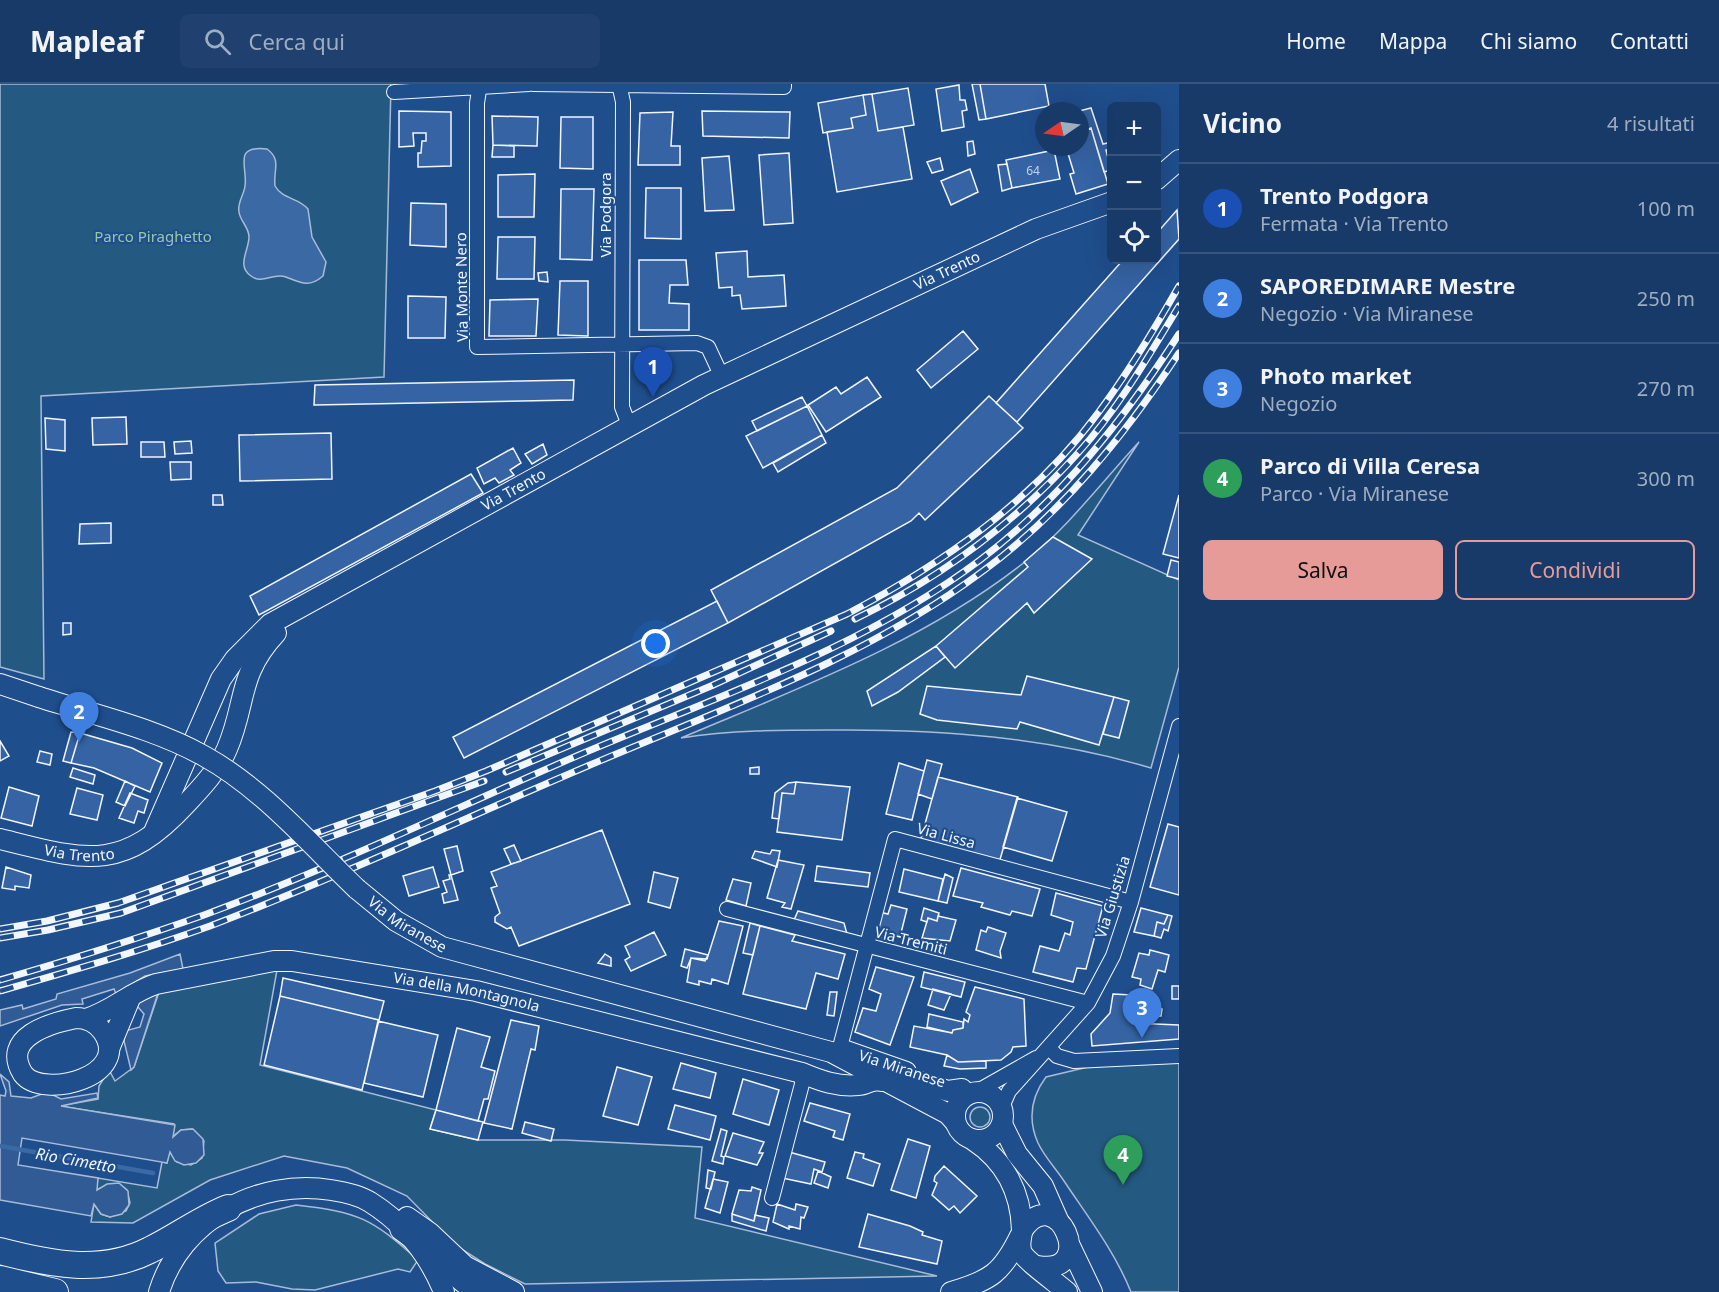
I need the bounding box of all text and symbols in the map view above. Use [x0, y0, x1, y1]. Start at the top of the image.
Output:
search box [180, 14, 600, 68]
text: Mapleaf [30, 22, 144, 60]
icon: search [201, 25, 234, 58]
text: Cerca qui [249, 26, 345, 56]
text: Home [1286, 27, 1346, 55]
text: Mappa [1379, 27, 1447, 55]
text: Chi siamo [1480, 27, 1577, 55]
text: Contatti [1610, 27, 1689, 55]
north arrow [1035, 102, 1089, 156]
map controls [1107, 102, 1161, 264]
button: + [1107, 102, 1161, 156]
text: Vicino [1203, 105, 1282, 141]
text: 4 risultati [1607, 110, 1695, 137]
button: − [1107, 156, 1161, 210]
house number: 64 [1026, 162, 1040, 179]
street label: Via Podgora [595, 172, 615, 258]
text: Trento Podgora [1260, 180, 1429, 210]
text: 1 [1217, 195, 1228, 222]
text: 100 m [1637, 195, 1695, 222]
button: locate [1107, 210, 1161, 264]
text: Fermata · Via Trento [1260, 210, 1449, 237]
park label: Parco Piraghetto [94, 226, 212, 246]
street label: Via Monte Nero [450, 232, 472, 342]
street label: Via Trento [910, 246, 983, 294]
text: SAPOREDIMARE Mestre [1260, 270, 1515, 300]
text: 2 [1217, 285, 1228, 312]
text: 250 m [1637, 285, 1695, 312]
text: Negozio · Via Miranese [1260, 300, 1474, 327]
pin: 1 [634, 348, 672, 397]
text: Photo market [1260, 360, 1412, 390]
text: 3 [1217, 375, 1228, 402]
text: 270 m [1637, 375, 1695, 402]
text: Negozio [1260, 390, 1337, 417]
text: Parco di Villa Ceresa [1260, 450, 1480, 480]
street label: Via Trento [477, 463, 549, 515]
text: 4 [1217, 465, 1228, 492]
text: 300 m [1637, 465, 1695, 492]
text: Parco · Via Miranese [1260, 480, 1449, 507]
button: Salva [1203, 540, 1443, 600]
button: Condividi [1455, 540, 1695, 600]
your location [641, 629, 670, 658]
pin: 2 [60, 692, 98, 742]
street label: Via Lissa [915, 818, 978, 852]
street label: Via Trento [42, 839, 116, 865]
street label: Via Giustizia [1090, 853, 1134, 940]
street label: Via Miranese [364, 891, 451, 957]
street label: Via Tremiti [873, 921, 950, 959]
street label: Via della Montagnola [392, 967, 542, 1016]
pin: 3 [1122, 988, 1162, 1038]
street label: Via Miranese [856, 1045, 948, 1092]
pin: 4 [1104, 1136, 1142, 1185]
water label: Rio Cimetto [34, 1142, 118, 1178]

